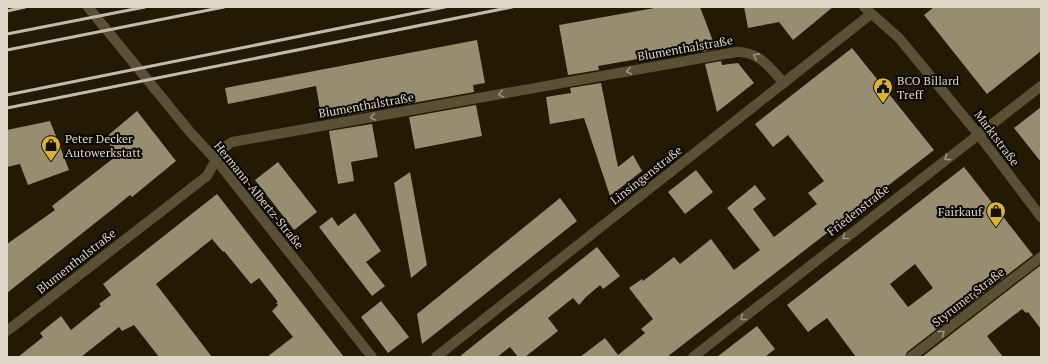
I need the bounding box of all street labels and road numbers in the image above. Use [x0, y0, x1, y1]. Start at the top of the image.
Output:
street label: Blumenthalstraße [636, 32, 734, 64]
street label: Blumenthalstraße [317, 89, 415, 121]
street label: Marktstraße [971, 107, 1023, 169]
street label: Hermann-Albertz-Straße [211, 138, 307, 252]
street label: Linsingenstraße [607, 142, 685, 208]
street label: Friedenstraße [824, 181, 892, 239]
street label: Blumenthalstraße [33, 225, 119, 297]
street label: Styrumer Straße [929, 264, 1007, 330]

